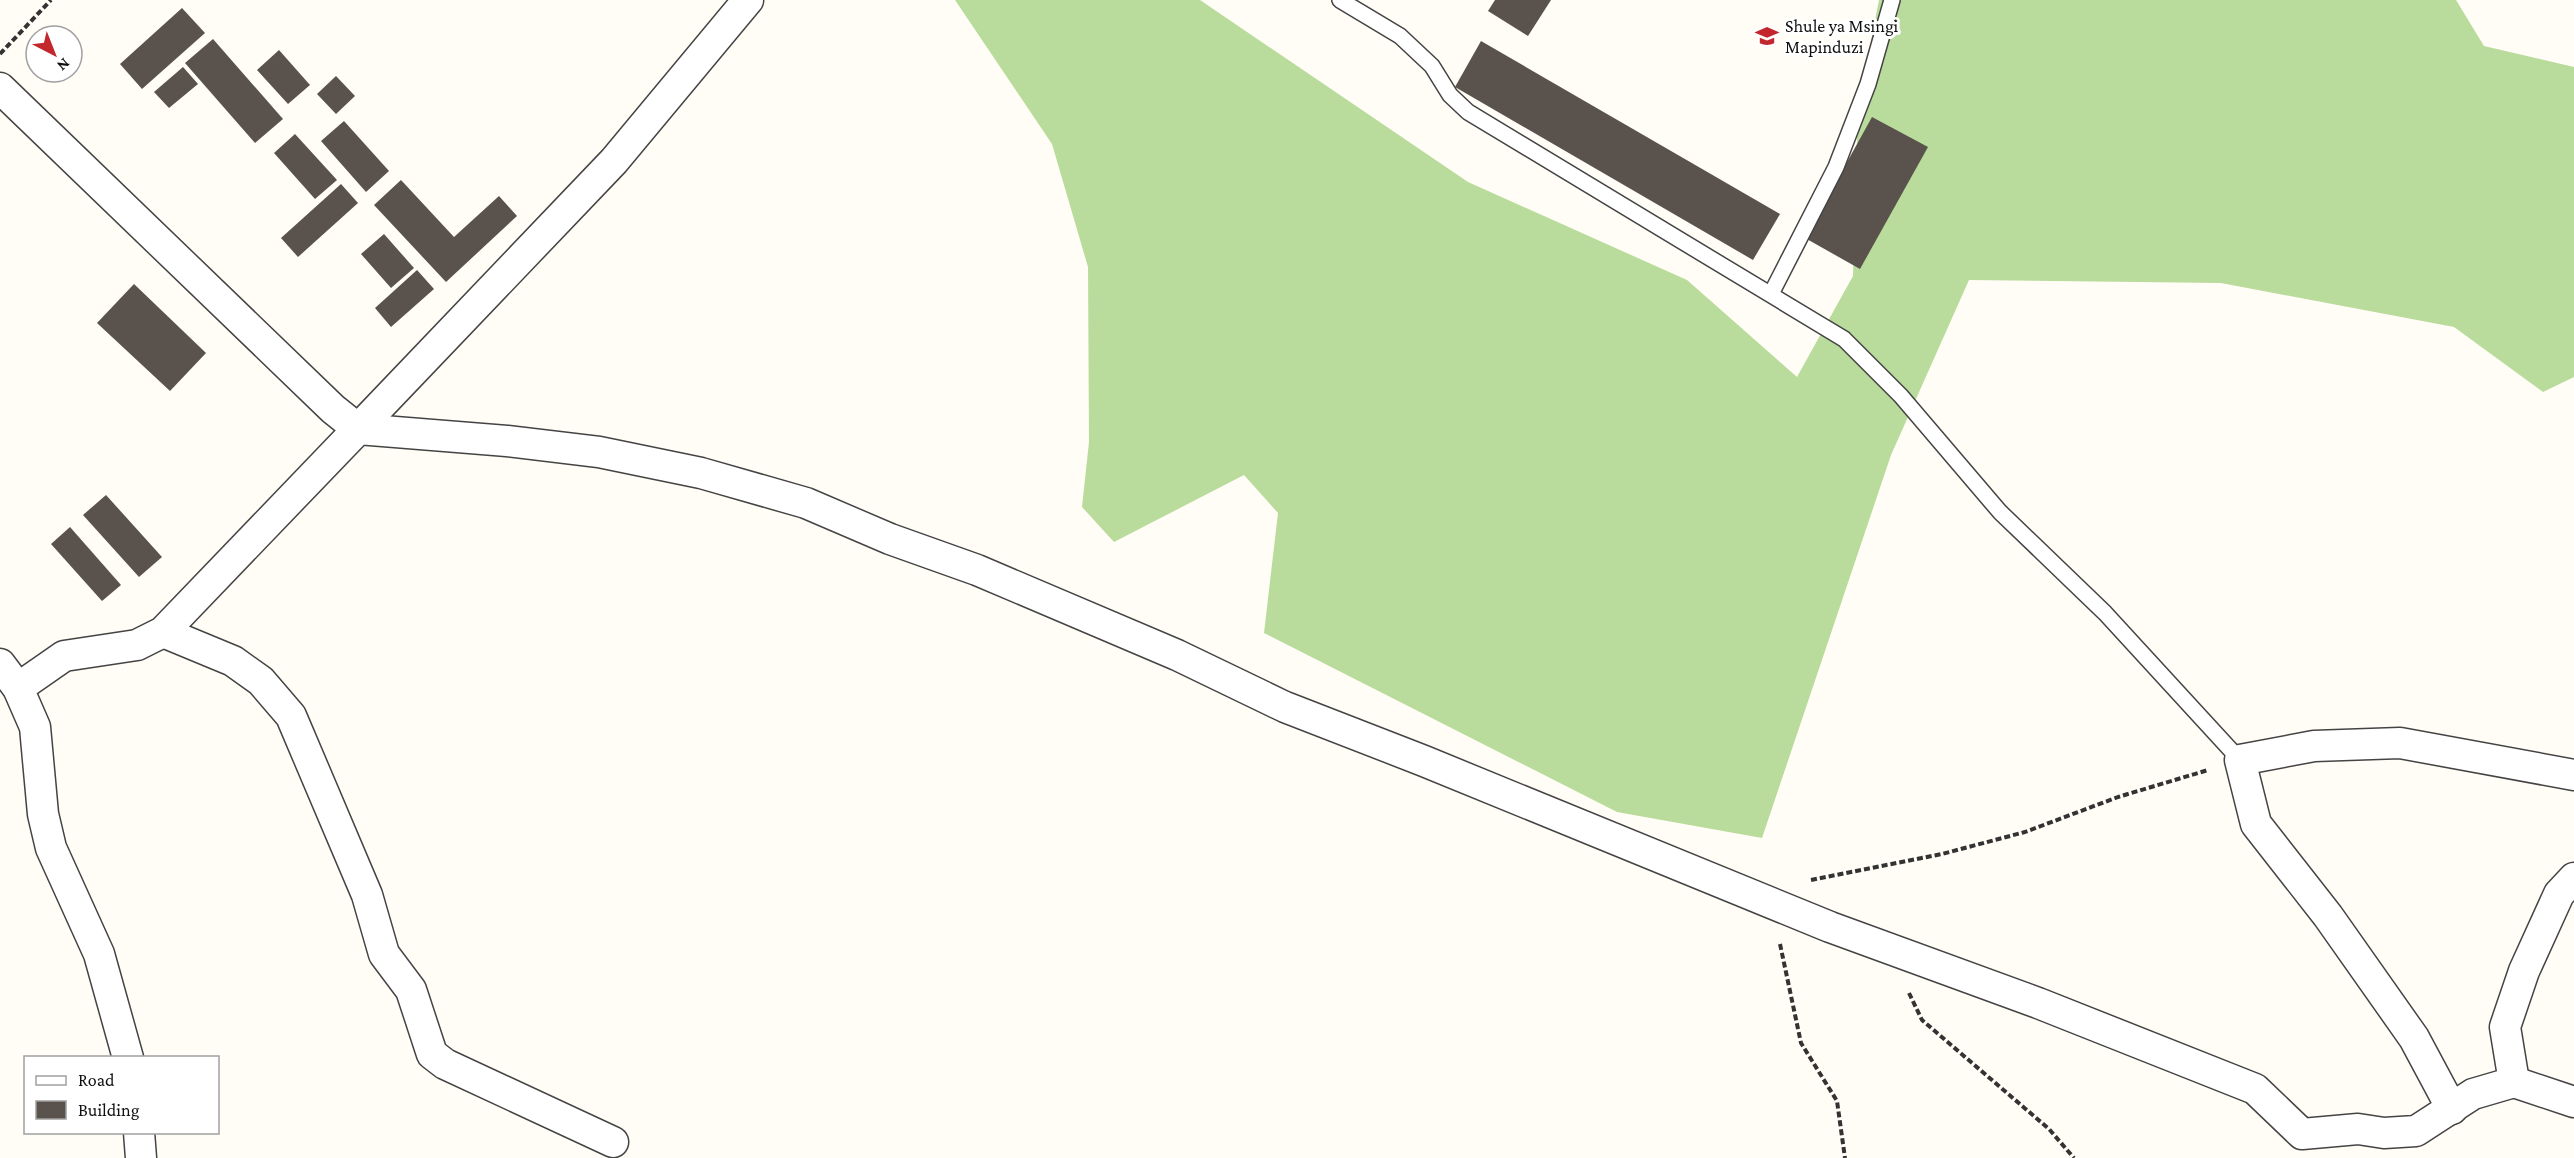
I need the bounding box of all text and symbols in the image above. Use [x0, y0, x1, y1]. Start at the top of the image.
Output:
place label: Shule ya Msingi Mapinduzi [1785, 16, 1899, 57]
school or university icon: Shule ya Msingi Mapinduzi [1754, 23, 1780, 49]
north arrow [24, 24, 84, 84]
text: N [54, 55, 73, 75]
legend [24, 1056, 219, 1134]
text: Road [78, 1070, 115, 1090]
text: Building [78, 1100, 140, 1120]

